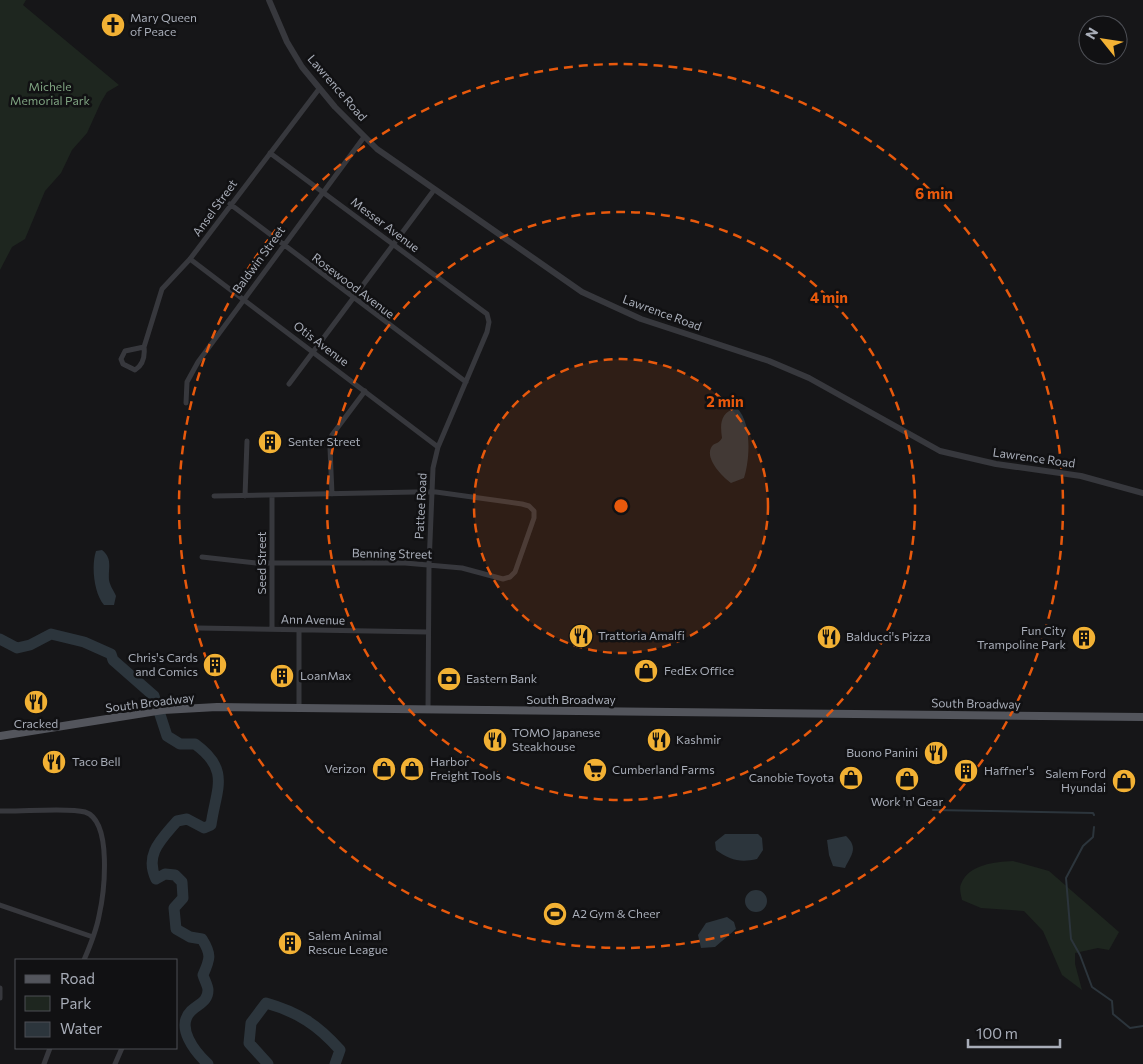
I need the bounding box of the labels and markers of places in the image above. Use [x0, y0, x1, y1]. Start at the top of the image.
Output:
place label: Mary Queen of Peace [130, 10, 197, 38]
church icon: Mary Queen of Peace [100, 12, 126, 38]
building icon: Senter Street [257, 429, 283, 455]
place label: Senter Street [288, 434, 360, 448]
centre of rings [612, 497, 630, 515]
restaurant icon: Trattoria Amalfi [568, 623, 594, 649]
place label: Fun City Trampoline Park [977, 623, 1066, 651]
restaurant icon: Balducci's Pizza [816, 624, 842, 650]
building icon: Fun City Trampoline Park [1071, 625, 1097, 651]
place label: Trattoria Amalfi [598, 628, 685, 642]
place label: Balducci's Pizza [846, 629, 931, 643]
place label: Chris's Cards and Comics [128, 650, 198, 678]
building icon: Chris's Cards and Comics [202, 652, 228, 678]
shop icon: FedEx Office [633, 658, 659, 684]
building icon: LoanMax [269, 663, 295, 689]
place label: FedEx Office [664, 663, 734, 677]
bank icon: Eastern Bank [436, 666, 462, 692]
place label: LoanMax [300, 668, 352, 682]
place label: Eastern Bank [466, 671, 538, 685]
restaurant icon: Cracked [23, 689, 49, 715]
place label: Cracked [14, 716, 58, 730]
place label: TOMO Japanese Steakhouse [512, 725, 600, 753]
restaurant icon: TOMO Japanese Steakhouse [482, 727, 508, 753]
restaurant icon: Kashmir [646, 727, 672, 753]
place label: Kashmir [676, 732, 721, 746]
restaurant icon: Buono Panini [923, 740, 949, 766]
place label: Buono Panini [846, 745, 918, 759]
restaurant icon: Taco Bell [41, 749, 67, 775]
place label: Taco Bell [72, 754, 121, 768]
place label: Harbor Freight Tools [430, 754, 501, 782]
shop icon: Verizon [371, 756, 397, 782]
shop icon: Harbor Freight Tools [399, 756, 425, 782]
supermarket icon: Cumberland Farms [582, 757, 608, 783]
building icon: Haffner's [953, 758, 979, 784]
place label: Verizon [324, 761, 366, 775]
place label: Cumberland Farms [612, 762, 715, 776]
place label: Haffner's [984, 763, 1034, 777]
shop icon: Canobie Toyota [838, 765, 864, 791]
shop icon: Work 'n' Gear [894, 766, 920, 792]
place label: Salem Ford Hyundai [1045, 766, 1106, 794]
shop icon: Salem Ford Hyundai [1111, 768, 1137, 794]
place label: Canobie Toyota [749, 770, 834, 784]
place label: Work 'n' Gear [871, 794, 943, 808]
sports icon: A2 Gym & Cheer [542, 901, 568, 927]
place label: A2 Gym & Cheer [572, 906, 661, 920]
place label: Salem Animal Rescue League [308, 928, 388, 956]
building icon: Salem Animal Rescue League [277, 930, 303, 956]

